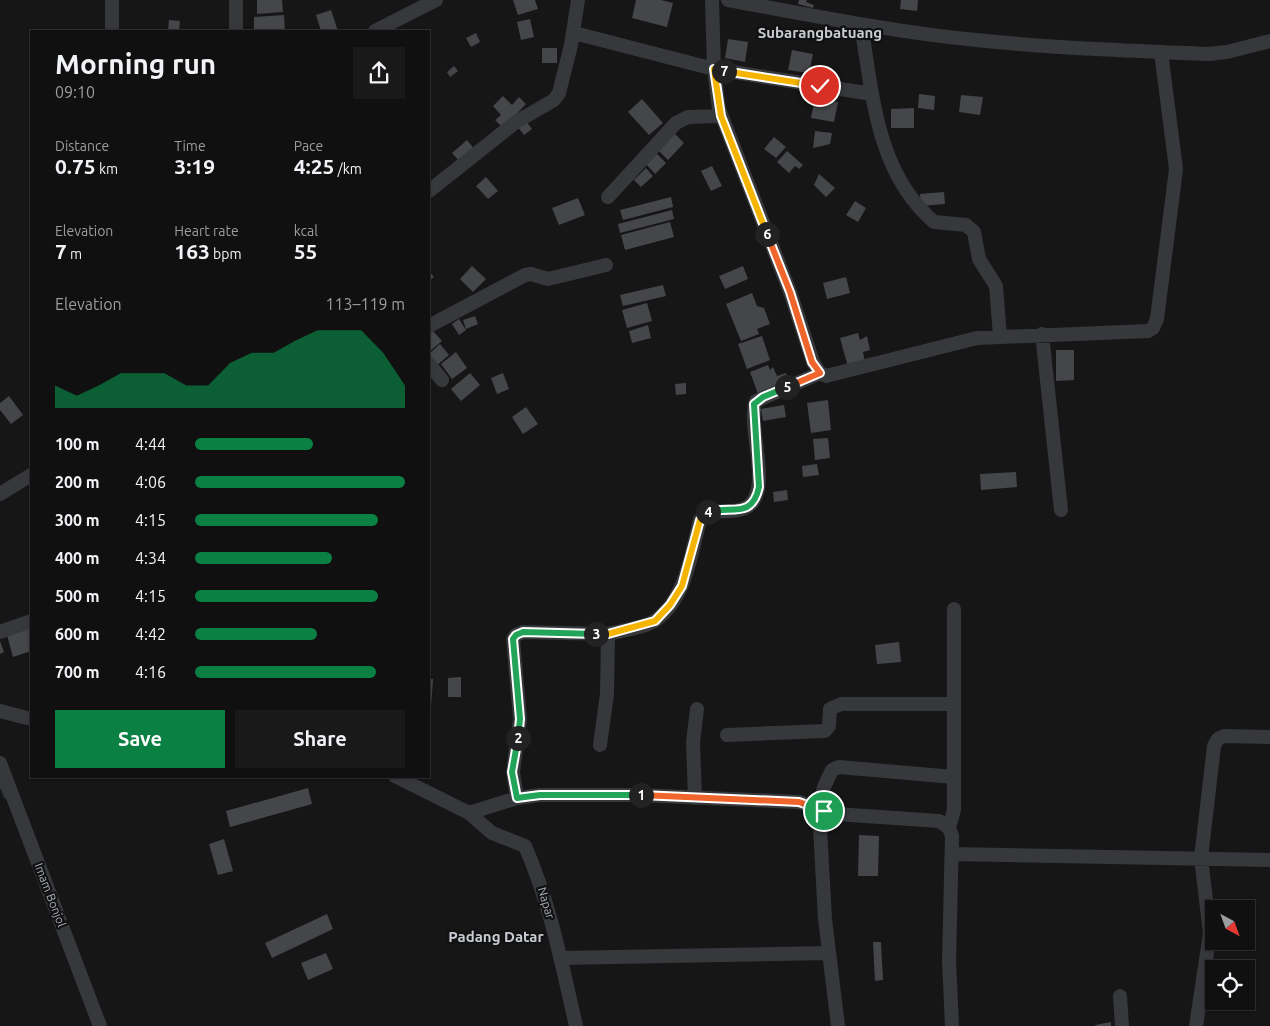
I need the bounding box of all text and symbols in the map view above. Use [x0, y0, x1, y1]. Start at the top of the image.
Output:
district label: Subarangbatuang [758, 24, 882, 41]
button: share [353, 47, 405, 99]
text: Morning run [55, 48, 216, 79]
pin: 7 [712, 58, 736, 84]
text: 7 [721, 63, 728, 79]
pin [799, 65, 841, 107]
icon: check [806, 72, 834, 100]
text: 09:10 [55, 83, 95, 101]
text: Distance [55, 138, 109, 154]
text: Time [174, 138, 206, 154]
text: Pace [294, 138, 323, 154]
text: 0.75 [55, 154, 96, 178]
text: 3:19 [174, 154, 215, 178]
text: 4:25 [294, 154, 334, 178]
text: km [96, 161, 118, 177]
text: /km [334, 161, 362, 177]
pin: 6 [754, 222, 780, 246]
text: Elevation [55, 223, 113, 239]
text: Heart rate [174, 223, 239, 239]
text: kcal [294, 223, 318, 239]
text: 6 [764, 226, 771, 242]
text: 7 [55, 239, 67, 263]
text: 163 [174, 239, 210, 263]
text: 55 [294, 239, 317, 263]
text: m [67, 246, 82, 262]
text: bpm [210, 246, 242, 262]
text: Elevation [55, 295, 122, 313]
text: 113–119 m [325, 295, 405, 313]
pin: 5 [774, 374, 800, 400]
text: 5 [784, 379, 791, 395]
text: 100 m [55, 435, 100, 453]
text: 4:44 [135, 435, 166, 453]
text: 200 m [55, 473, 100, 491]
text: 4:06 [135, 473, 166, 491]
pin: 4 [696, 500, 720, 524]
text: 4 [705, 504, 712, 520]
text: 300 m [55, 511, 100, 529]
text: 4:15 [135, 511, 166, 529]
text: 400 m [55, 549, 100, 567]
text: 4:34 [135, 549, 166, 567]
text: 500 m [55, 587, 100, 605]
text: 4:15 [135, 587, 166, 605]
pin: 3 [584, 622, 608, 646]
text: 600 m [55, 625, 100, 643]
text: 4:42 [135, 625, 166, 643]
text: 3 [593, 626, 600, 642]
text: 700 m [55, 663, 100, 681]
text: 4:16 [135, 663, 166, 681]
button: Save [55, 710, 225, 768]
button: Share [235, 710, 405, 768]
pin: 2 [506, 726, 530, 750]
text: 2 [515, 730, 522, 746]
pin: 1 [628, 782, 654, 808]
text: 1 [638, 787, 645, 803]
pin [803, 790, 845, 832]
icon: arrive [810, 797, 838, 825]
street label: Imam Bonjol [32, 861, 69, 929]
street label: Napar [536, 885, 557, 921]
north arrow [1205, 900, 1255, 950]
map controls [1205, 900, 1255, 1010]
district label: Padang Datar [448, 928, 544, 945]
button: locate [1205, 960, 1255, 1010]

